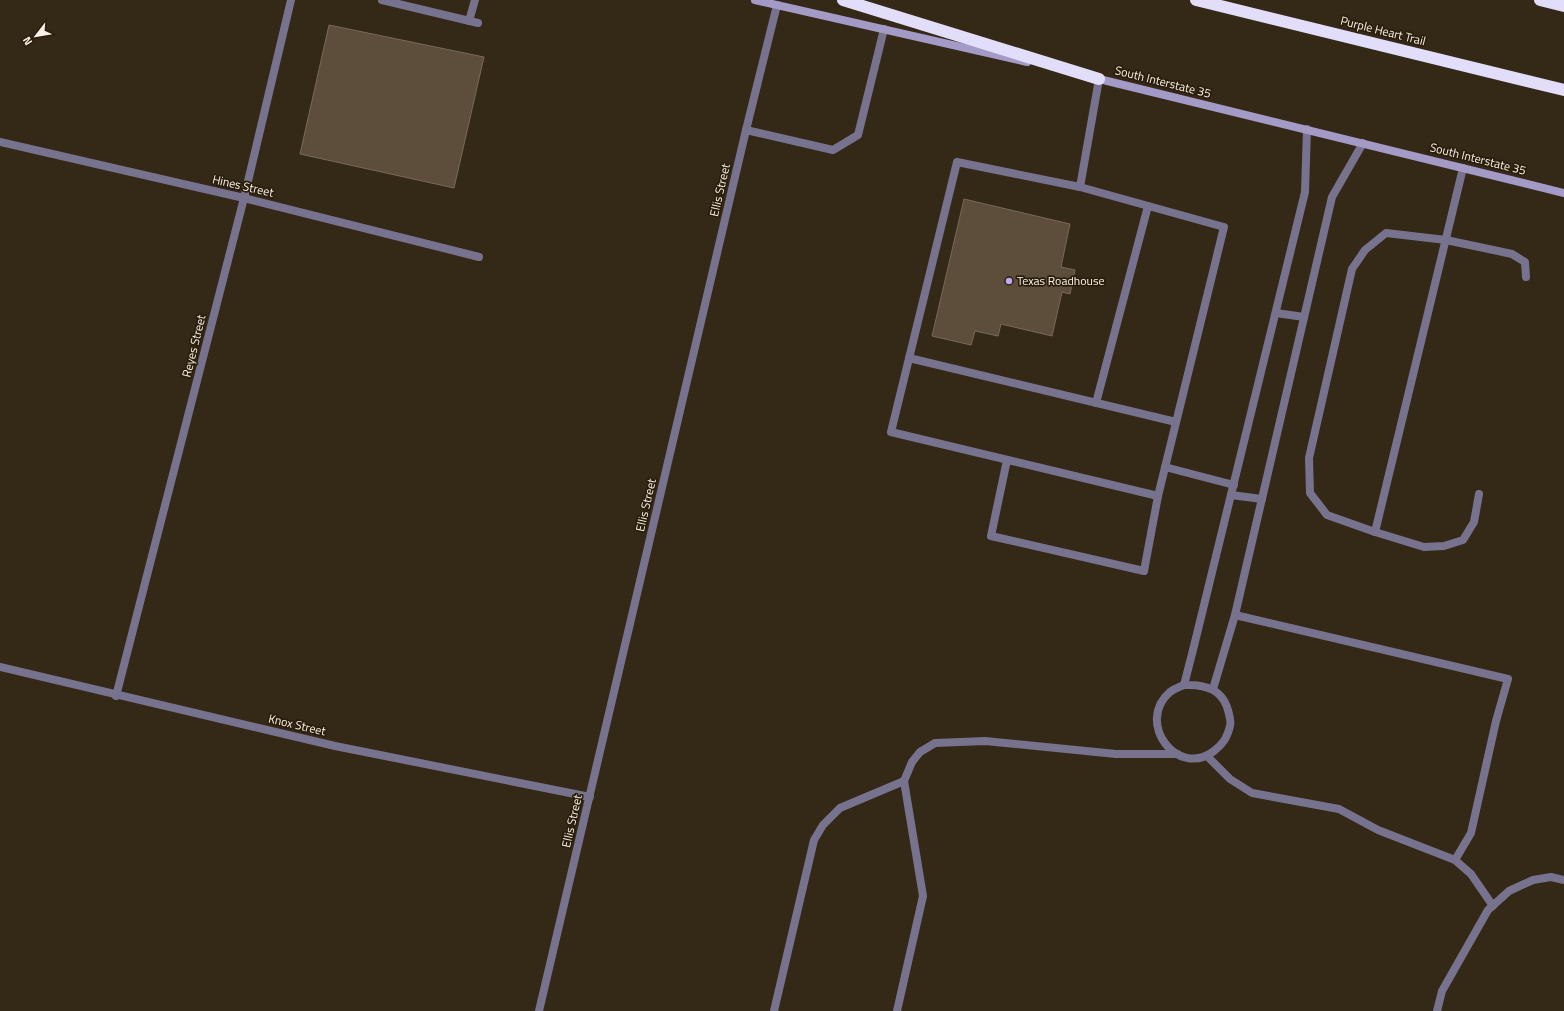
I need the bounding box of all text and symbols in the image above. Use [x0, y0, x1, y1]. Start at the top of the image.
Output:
street label: Purple Heart Trail [1338, 11, 1428, 50]
north arrow [16, 16, 56, 56]
text: N [19, 34, 36, 49]
street label: South Interstate 35 [1113, 60, 1213, 103]
street label: South Interstate 35 [1428, 137, 1528, 180]
street label: Ellis Street [704, 161, 735, 218]
street label: Hines Street [211, 169, 276, 202]
place label: Texas Roadhouse [1017, 271, 1105, 290]
marker: Texas Roadhouse [1004, 276, 1014, 286]
street label: Reyes Street [177, 312, 211, 379]
street label: Ellis Street [630, 476, 661, 533]
street label: Knox Street [267, 709, 328, 741]
street label: Ellis Street [556, 792, 587, 849]

